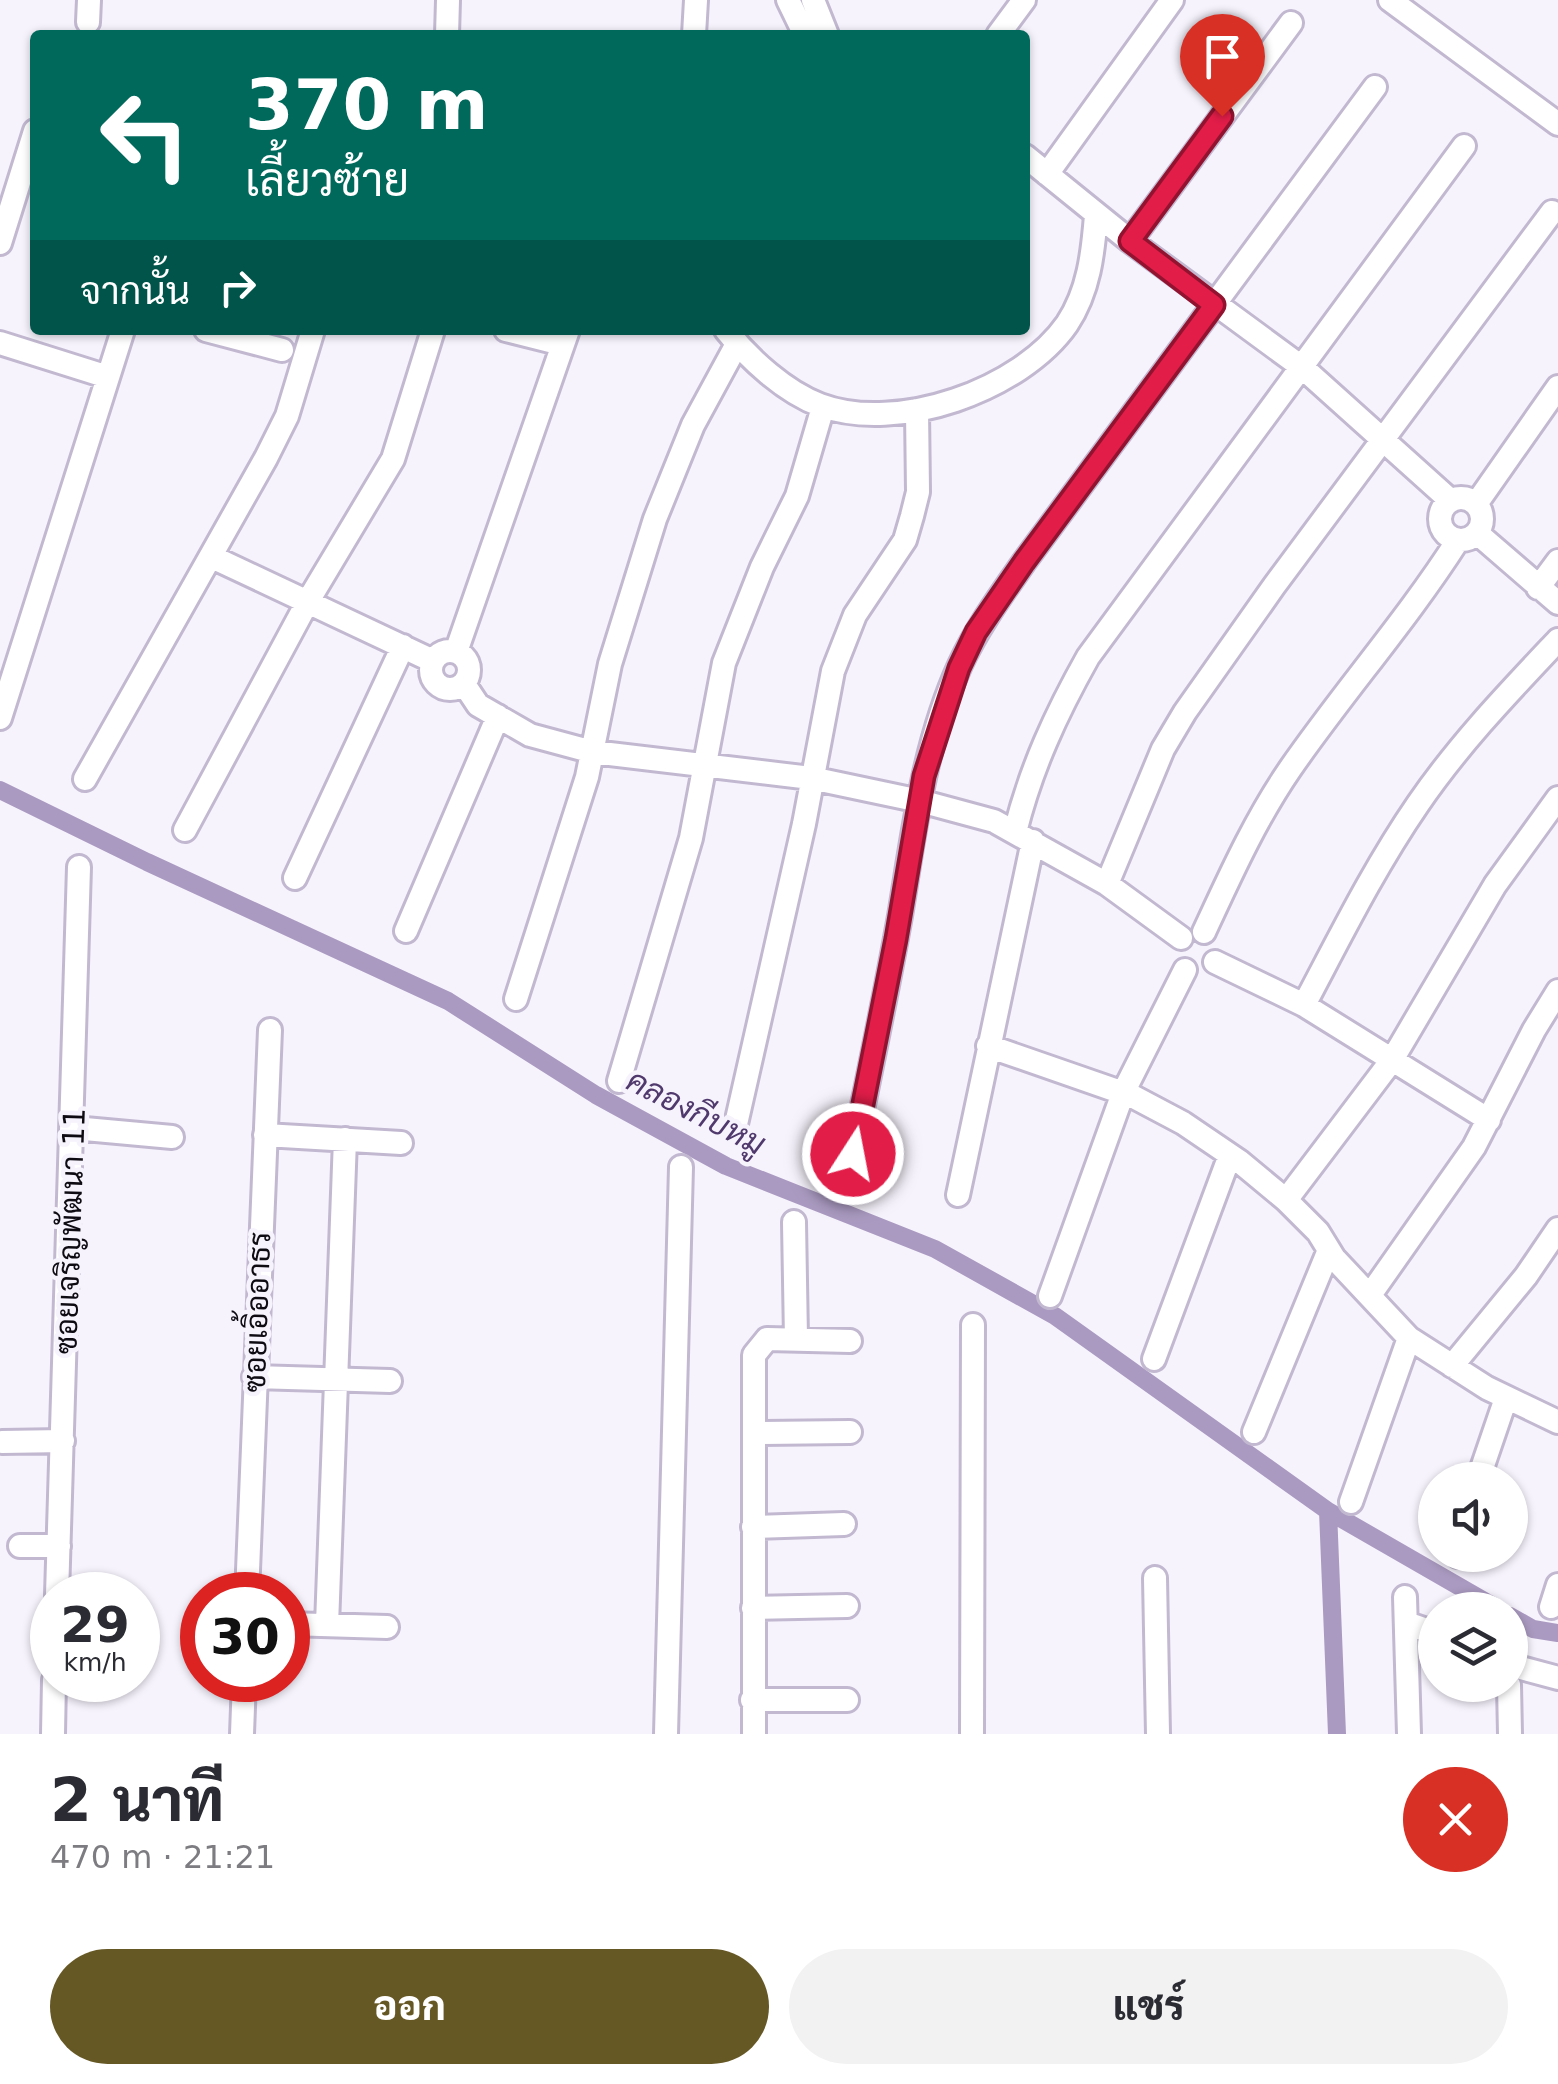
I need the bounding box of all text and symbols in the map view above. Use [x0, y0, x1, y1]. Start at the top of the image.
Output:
pin [1180, 14, 1265, 117]
icon: arrive [1195, 29, 1250, 84]
text: 370 m [245, 64, 488, 146]
icon: left [80, 70, 210, 200]
text: เลี้ยวซ้าย [245, 154, 409, 207]
icon: right [210, 260, 265, 315]
text: จากนั้น [80, 269, 190, 313]
water label: คลองกีบหมู [619, 1060, 772, 1166]
position arrow [801, 1102, 905, 1206]
street label: ซอยเจริญพัฒนา 11 [47, 1107, 93, 1355]
street label: ซอยเอิ้ออาธร [229, 1231, 277, 1393]
map controls [1418, 1462, 1528, 1702]
button: sound [1418, 1462, 1528, 1572]
speed limit sign: 30 [180, 1572, 310, 1702]
button: layers [1418, 1592, 1528, 1702]
text: 29 [60, 1596, 130, 1654]
text: km/h [63, 1648, 127, 1677]
text: 2 นาที [50, 1765, 224, 1835]
button: close [1403, 1767, 1508, 1872]
text: 470 m · 21:21 [50, 1838, 275, 1876]
button: ออก [50, 1949, 769, 2064]
button: แชร์ [789, 1949, 1508, 2064]

